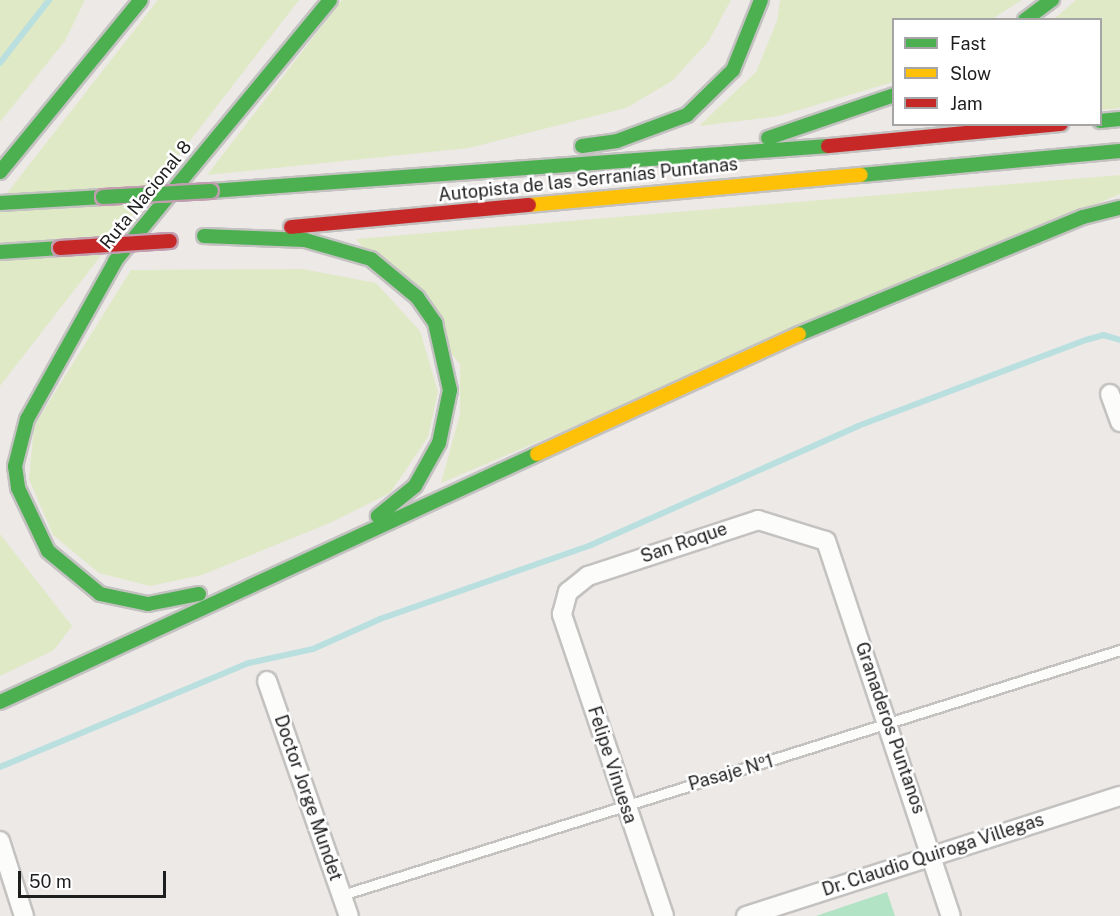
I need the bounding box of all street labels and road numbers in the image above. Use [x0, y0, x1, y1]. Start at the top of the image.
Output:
street label: Ruta Nacional 8 [96, 136, 196, 254]
street label: Autopista de las Serranías Puntanas [437, 153, 739, 207]
street label: San Roque [638, 518, 730, 568]
street label: Granaderos Puntanos [850, 639, 930, 817]
street label: Felipe Vinuesa [583, 703, 641, 827]
street label: Doctor Jorge Mundet [269, 712, 347, 884]
street label: Pasaje Nº1 [686, 751, 776, 795]
street label: Dr. Claudio Quiroga Villegas [819, 809, 1047, 901]

